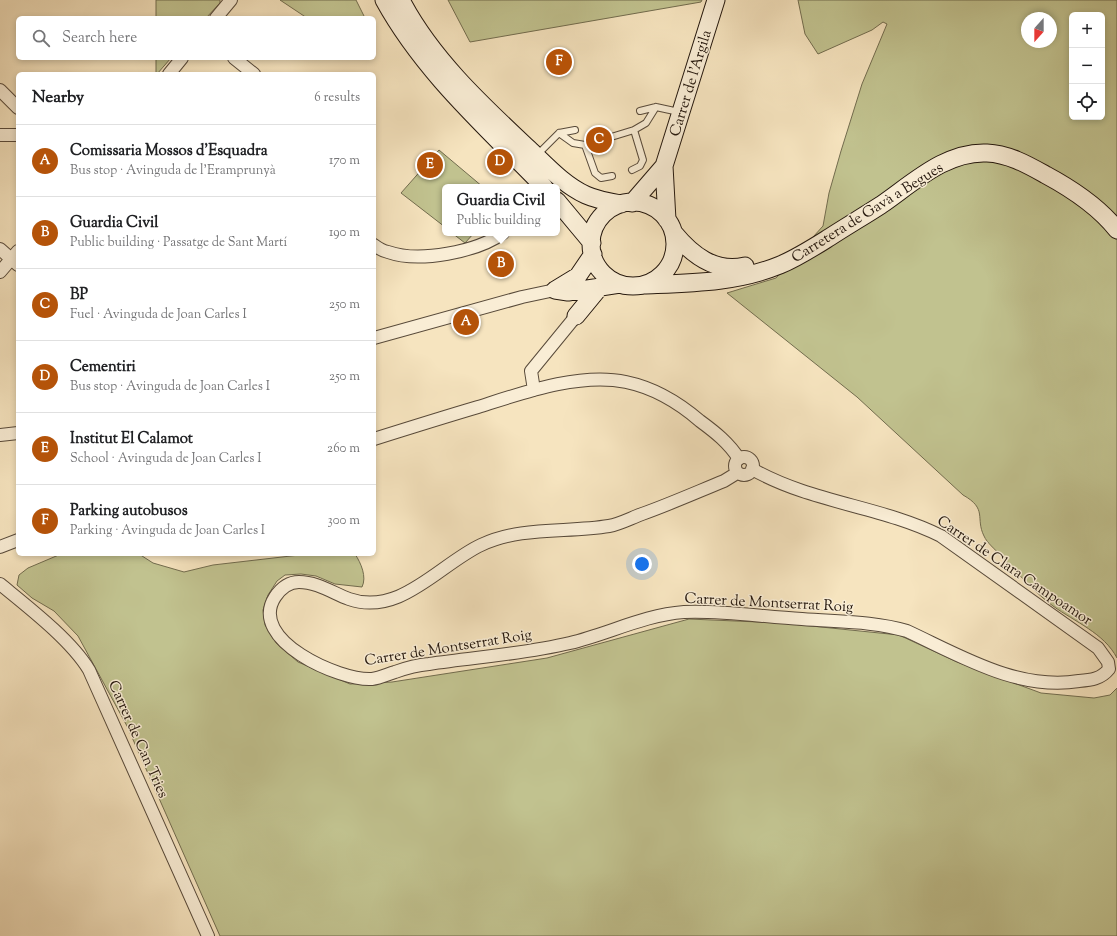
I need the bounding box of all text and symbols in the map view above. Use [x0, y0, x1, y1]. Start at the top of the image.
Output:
north arrow [1021, 12, 1057, 48]
map controls [1069, 12, 1105, 120]
button: + [1069, 12, 1105, 48]
search box [16, 16, 376, 60]
icon: search [30, 27, 52, 49]
street label: Carrer de l'Argila [665, 27, 718, 139]
text: Search here [62, 28, 137, 49]
pin: F [546, 47, 572, 77]
button: − [1069, 48, 1105, 84]
button: locate [1069, 84, 1105, 120]
text: Nearby [32, 86, 84, 110]
text: 6 results [314, 89, 360, 107]
pin: C [586, 125, 612, 155]
text: Comissaria Mossos d'Esquadra [70, 141, 268, 162]
pin: D [487, 147, 513, 177]
pin: E [417, 150, 443, 180]
text: A [40, 152, 50, 170]
text: 170 m [329, 152, 360, 170]
street label: Carretera de Gavà a Begues [788, 158, 948, 269]
text: Bus stop · Avinguda de l'Eramprunyà [70, 162, 276, 180]
popup [442, 184, 560, 236]
text: Guardia Civil [457, 191, 545, 212]
text: Public building [457, 212, 541, 230]
text: Guardia Civil [70, 213, 158, 234]
text: B [41, 224, 49, 242]
text: 190 m [329, 224, 360, 242]
text: Public building · Passatge de Sant Martí [70, 234, 287, 252]
pin: B [488, 249, 514, 279]
text: BP [70, 285, 88, 306]
text: C [40, 296, 50, 314]
text: 250 m [329, 296, 360, 314]
text: Fuel · Avinguda de Joan Carles I [70, 306, 247, 324]
pin: A [453, 307, 479, 337]
text: Cementiri [70, 357, 136, 378]
text: D [40, 368, 50, 386]
text: 250 m [329, 368, 360, 386]
text: Bus stop · Avinguda de Joan Carles I [70, 378, 270, 396]
text: Institut El Calamot [70, 429, 193, 450]
text: E [41, 440, 49, 458]
text: 260 m [327, 440, 360, 458]
text: School · Avinguda de Joan Carles I [70, 450, 261, 468]
text: Parking autobusos [70, 501, 188, 522]
street label: Carrer de Clara Campoamor [932, 511, 1096, 631]
text: F [41, 512, 49, 530]
text: 300 m [328, 512, 360, 530]
text: Parking · Avinguda de Joan Carles I [70, 522, 265, 540]
your location [632, 554, 652, 574]
street label: Carrer de Montserrat Roig [684, 589, 854, 618]
street label: Carrer de Montserrat Roig [363, 625, 533, 672]
street label: Carrer de Can Tries [102, 677, 173, 802]

